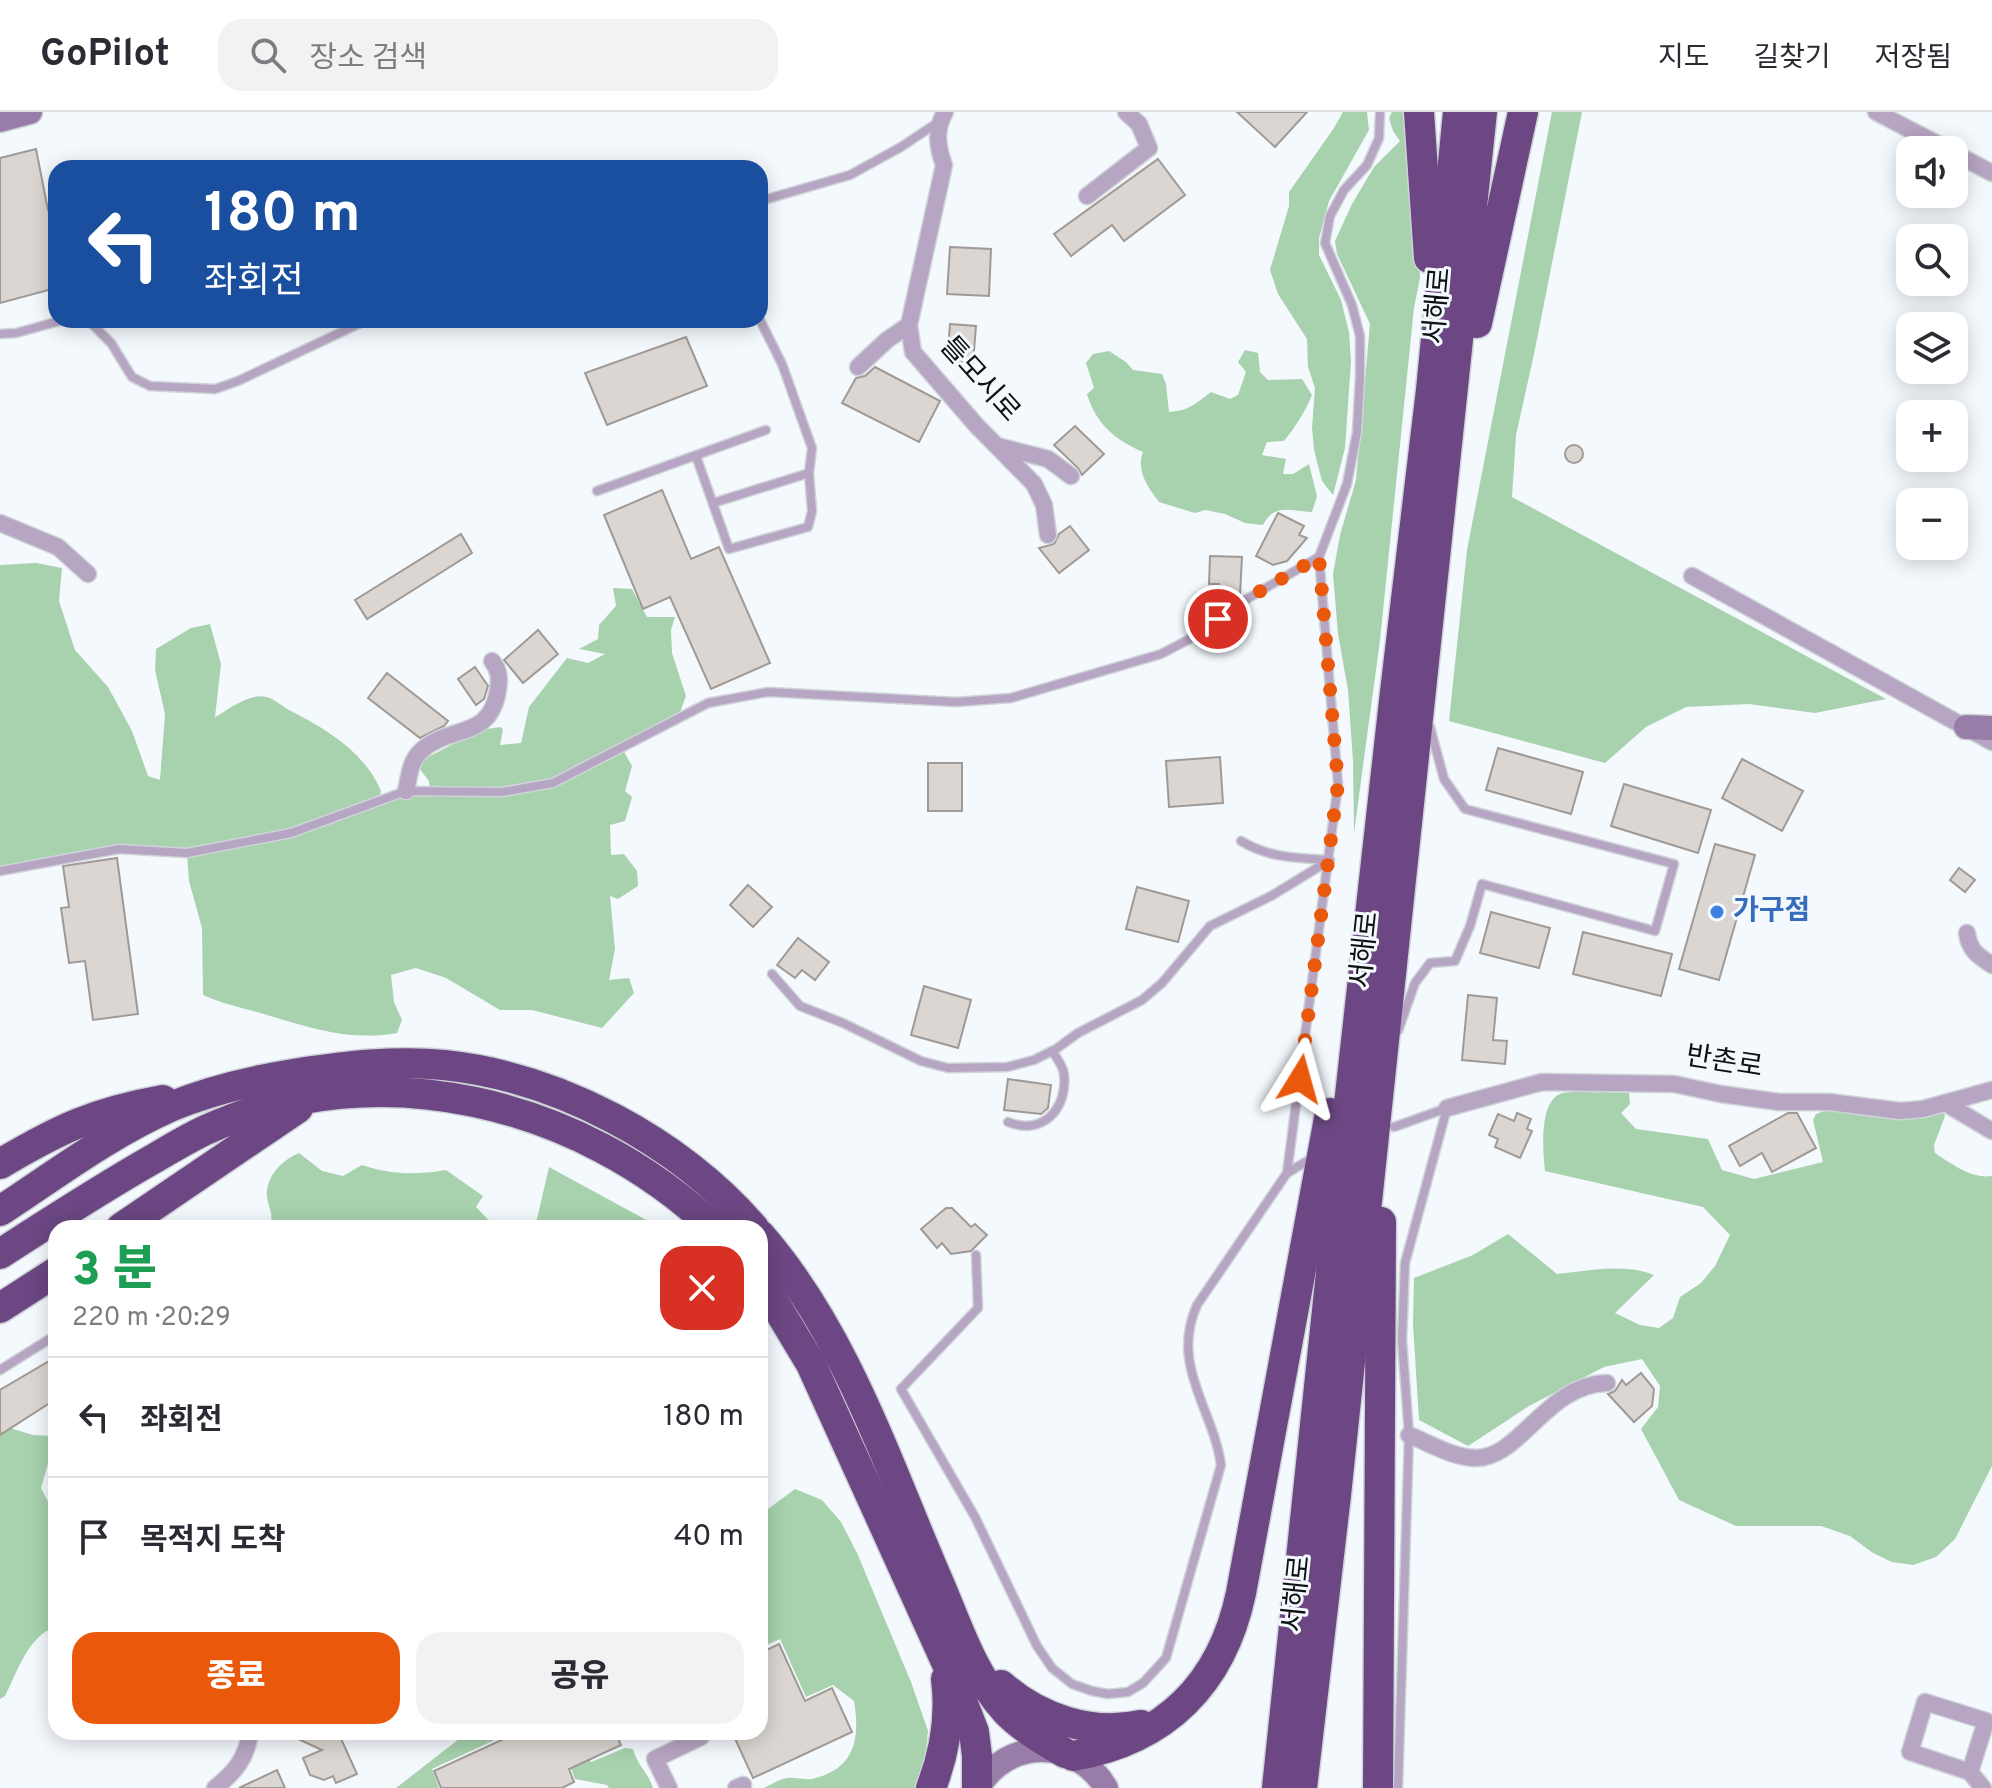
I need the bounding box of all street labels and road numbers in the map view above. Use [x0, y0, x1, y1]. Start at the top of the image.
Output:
street label: 서해로 [1418, 266, 1460, 346]
street label: 틀모시로 [931, 330, 1027, 430]
street label: 서해로 [1344, 910, 1388, 990]
street label: 반촌로 [1683, 1039, 1765, 1087]
street label: 서해로 [1276, 1554, 1320, 1634]

